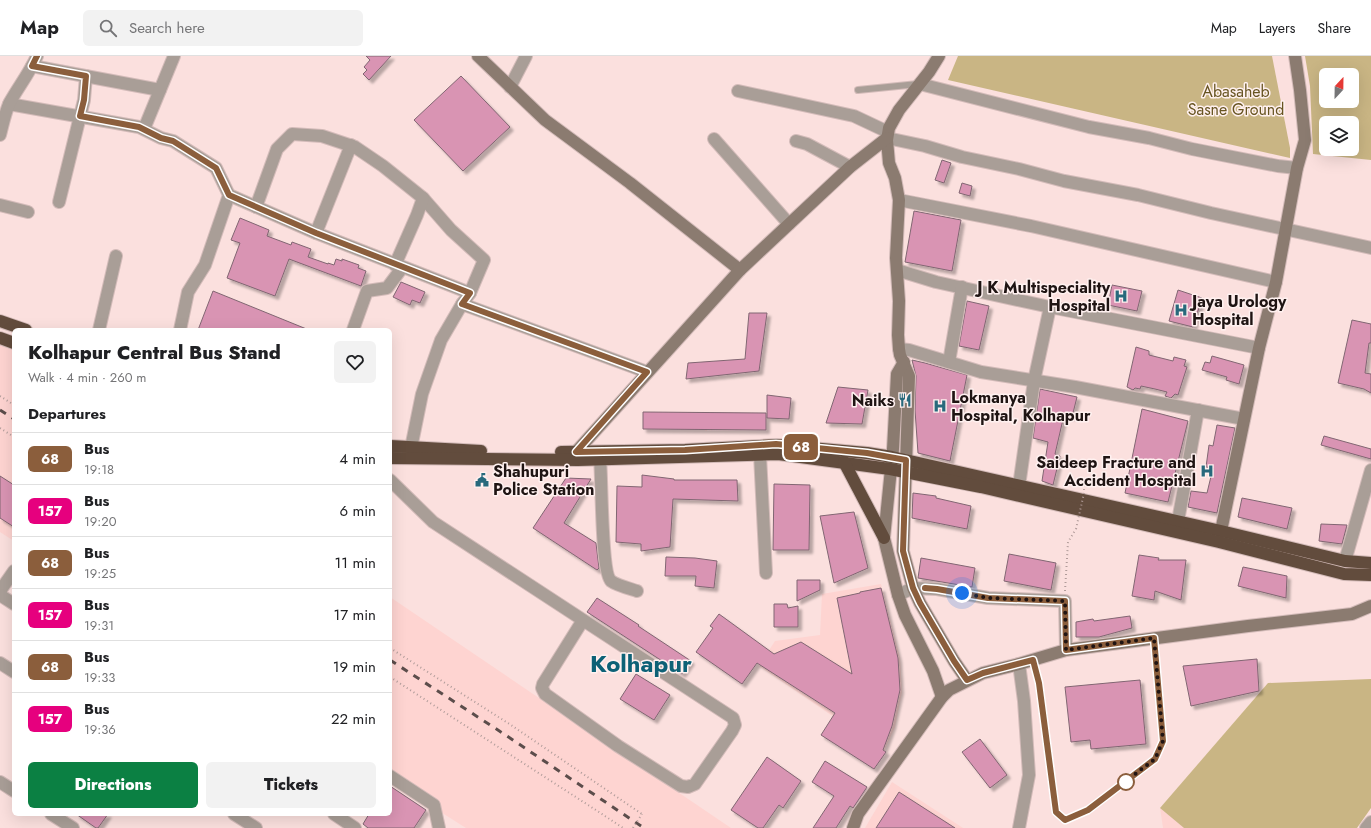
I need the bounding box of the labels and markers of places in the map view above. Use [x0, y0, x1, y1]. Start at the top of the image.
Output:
place label: J K Multispeciality Hospital [974, 276, 1111, 317]
hospital icon: J K Multispeciality Hospital [1113, 288, 1129, 304]
place label: Jaya Urology Hospital [1189, 290, 1287, 331]
hospital icon: Jaya Urology Hospital [1173, 302, 1189, 318]
place label: Lokmanya Hospital, Kolhapur [951, 386, 1091, 427]
place label: Naiks [852, 389, 894, 412]
restaurant icon: Naiks [897, 392, 913, 408]
hospital icon: Lokmanya Hospital, Kolhapur [932, 398, 948, 414]
place label: Saideep Fracture and Accident Hospital [1036, 451, 1196, 492]
place label: Shahupuri Police Station [493, 460, 594, 501]
hospital icon: Saideep Fracture and Accident Hospital [1199, 463, 1215, 479]
public building icon: Shahupuri Police Station [474, 472, 490, 488]
unlabelled marker [1117, 773, 1135, 791]

